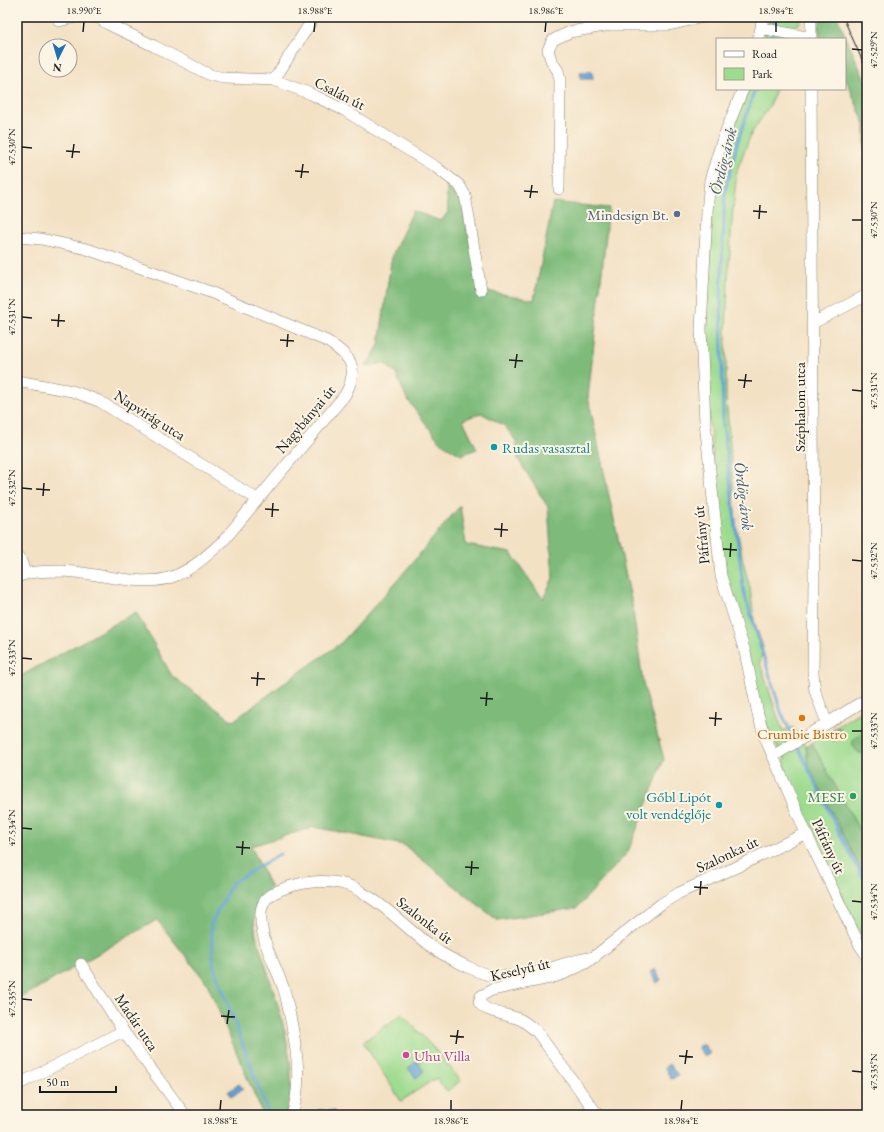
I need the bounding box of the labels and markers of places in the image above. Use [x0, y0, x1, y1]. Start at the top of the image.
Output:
place label: Mindesign Bt. [588, 205, 669, 224]
marker: Mindesign Bt. [672, 209, 682, 219]
place label: Rudas vasasztal [502, 438, 590, 457]
marker: Rudas vasasztal [489, 442, 499, 452]
marker: Crumbie Bistro [797, 713, 807, 723]
place label: Crumbie Bistro [757, 724, 847, 743]
place label: Gőbl Lipót volt vendéglője [626, 787, 711, 823]
place label: MESE [808, 787, 846, 806]
marker: MESE [848, 791, 858, 801]
marker: Gőbl Lipót volt vendéglője [714, 800, 724, 810]
place label: Uhu Villa [414, 1046, 470, 1065]
marker: Uhu Villa [401, 1050, 411, 1060]

